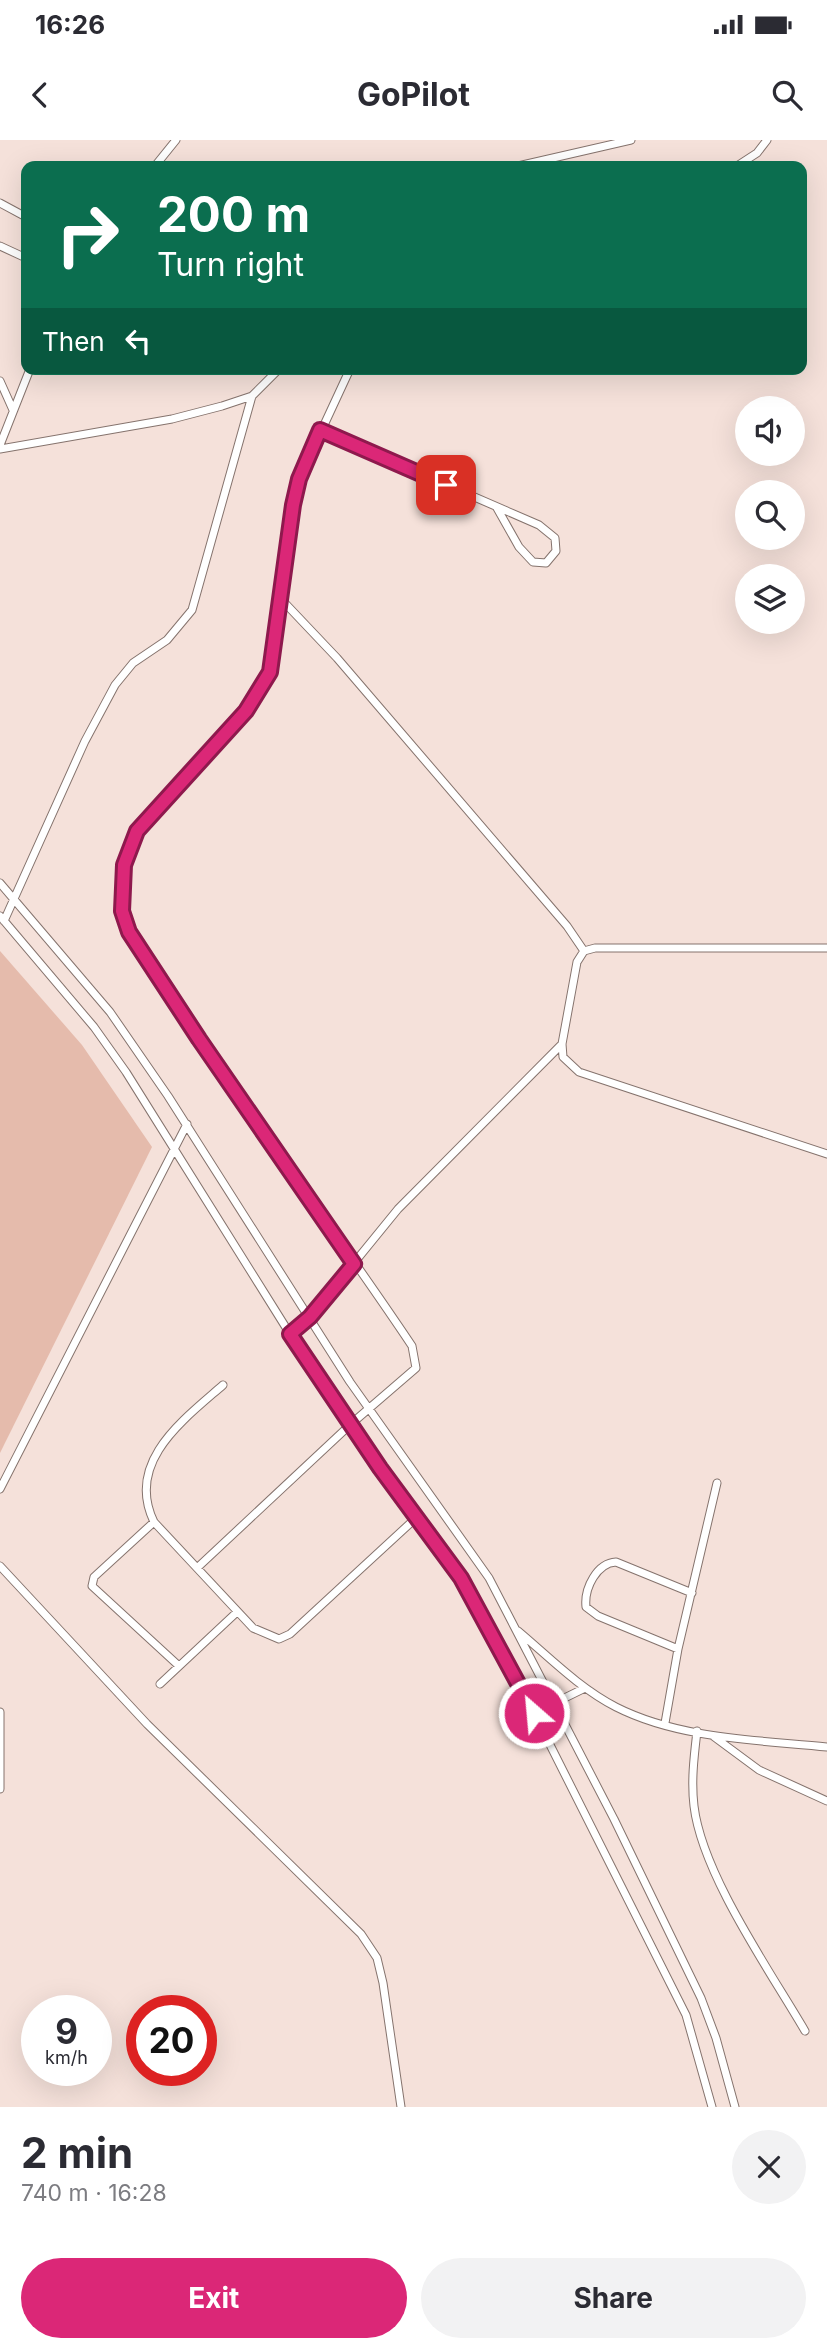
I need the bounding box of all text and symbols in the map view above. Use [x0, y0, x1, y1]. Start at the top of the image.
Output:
text: 16:26 [35, 9, 105, 40]
text: GoPilot [357, 75, 470, 114]
icon: back [21, 76, 59, 114]
icon: search [768, 76, 806, 114]
text: 200 m [157, 185, 310, 244]
icon: right [42, 189, 133, 280]
text: Turn right [157, 245, 304, 284]
icon: left [119, 322, 157, 360]
text: Then [42, 326, 105, 357]
map controls [735, 396, 805, 634]
button: sound [735, 396, 805, 466]
pin [416, 455, 476, 515]
icon: arrive [427, 466, 465, 504]
button: search [735, 480, 805, 550]
button: layers [735, 564, 805, 634]
position arrow [497, 1676, 571, 1750]
speed limit sign: 20 [126, 1995, 217, 2086]
text: 9 [55, 2010, 78, 2052]
text: km/h [45, 2047, 88, 2068]
text: 2 min [21, 2127, 133, 2178]
button: close [732, 2130, 806, 2204]
text: 740 m · 16:28 [21, 2179, 167, 2207]
button: Exit [21, 2258, 407, 2338]
button: Share [421, 2258, 806, 2338]

